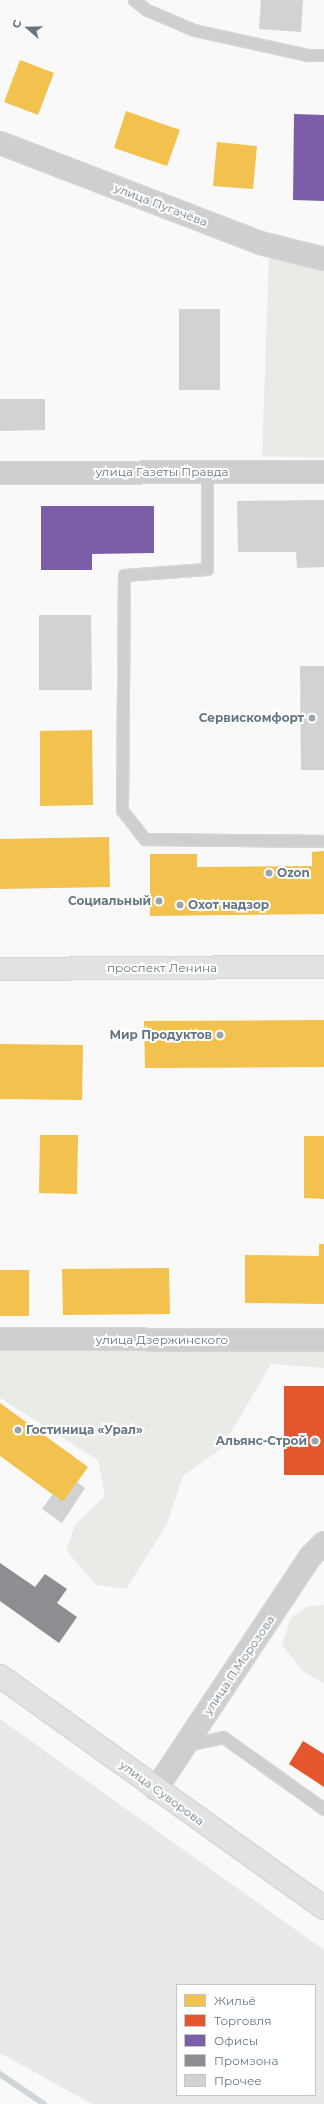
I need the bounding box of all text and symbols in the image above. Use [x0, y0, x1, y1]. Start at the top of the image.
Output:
north arrow [8, 8, 48, 48]
text: С [9, 18, 25, 30]
street label: улица Пугачёва [112, 181, 210, 229]
street label: улица Газеты Правда [95, 465, 229, 479]
place label: Сервискомфорт [199, 711, 304, 725]
marker: Сервискомфорт [307, 713, 317, 723]
place label: Ozon [277, 866, 310, 880]
marker: Ozon [264, 868, 274, 878]
place label: Социальный [68, 894, 151, 908]
marker: Социальный [154, 896, 164, 906]
place label: Охот надзор [188, 898, 269, 912]
marker: Охот надзор [175, 900, 185, 910]
street label: проспект Ленина [107, 961, 217, 975]
place label: Мир Продуктов [109, 1028, 212, 1042]
marker: Мир Продуктов [215, 1030, 225, 1040]
street label: улица Дзержинского [96, 1333, 228, 1347]
place label: Гостиница «Урал» [26, 1423, 143, 1437]
marker: Гостиница «Урал» [13, 1425, 23, 1435]
place label: Альянс-Строй [215, 1434, 307, 1448]
marker: Альянс-Строй [310, 1436, 320, 1446]
street label: улица П.Морозова [200, 1613, 278, 1717]
street label: улица Суворова [117, 1757, 207, 1829]
legend [176, 1984, 316, 2096]
text: Жильё [214, 1993, 256, 2008]
text: Торговля [214, 2013, 271, 2028]
text: Офисы [214, 2033, 258, 2048]
text: Промзона [214, 2053, 278, 2068]
text: Прочее [214, 2073, 262, 2088]

